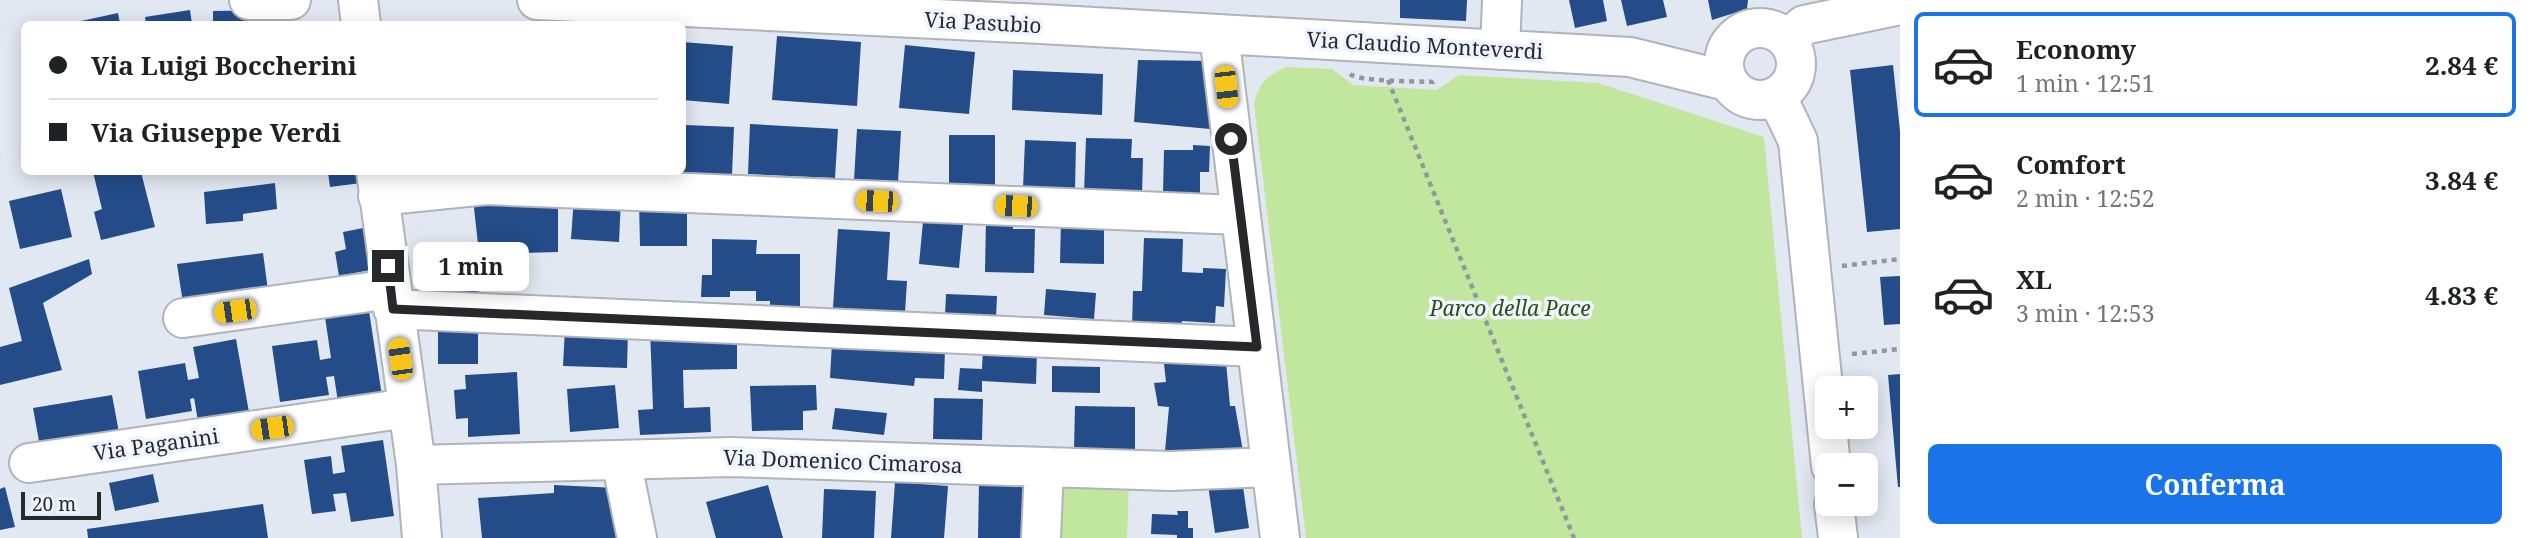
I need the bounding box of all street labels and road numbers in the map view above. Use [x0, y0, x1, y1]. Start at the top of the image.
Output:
street label: Via Pasubio [924, 5, 1042, 39]
street label: Via Claudio Monteverdi [1306, 25, 1544, 65]
street label: Via Paganini [91, 421, 221, 467]
street label: Via Domenico Cimarosa [723, 443, 963, 479]

